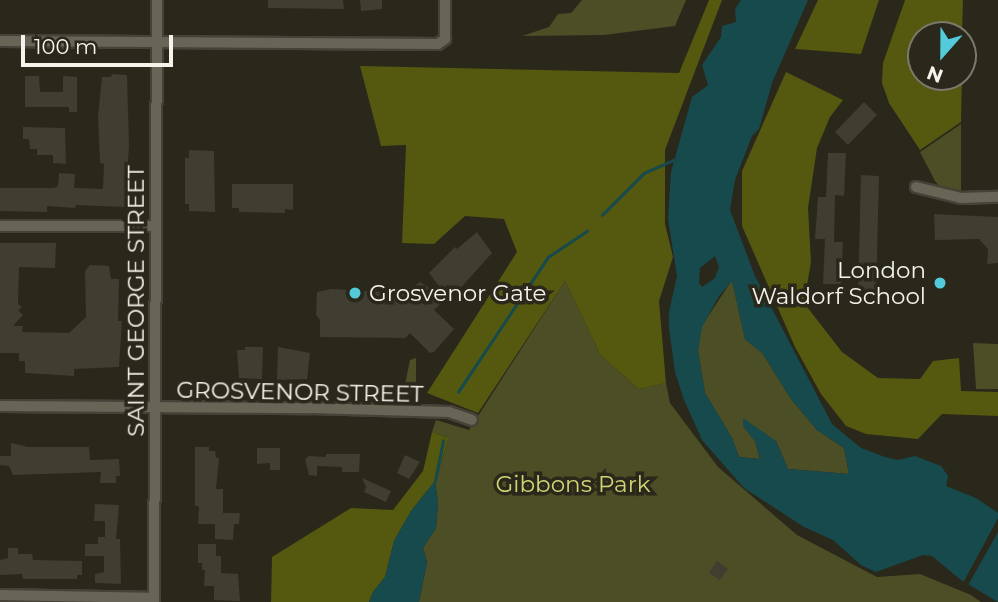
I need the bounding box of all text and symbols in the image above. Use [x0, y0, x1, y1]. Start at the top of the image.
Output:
scale bar [24, 21, 177, 65]
north arrow [907, 21, 977, 91]
text: 100 m [34, 34, 97, 59]
text: N [924, 61, 946, 88]
street label: SAINT GEORGE STREET [122, 165, 150, 437]
place label: London Waldorf School [751, 256, 926, 310]
marker: London Waldorf School [932, 275, 948, 291]
place label: Grosvenor Gate [369, 279, 547, 307]
marker: Grosvenor Gate [347, 285, 363, 301]
street label: GROSVENOR STREET [176, 376, 424, 408]
park label: Gibbons Park [496, 470, 650, 498]

